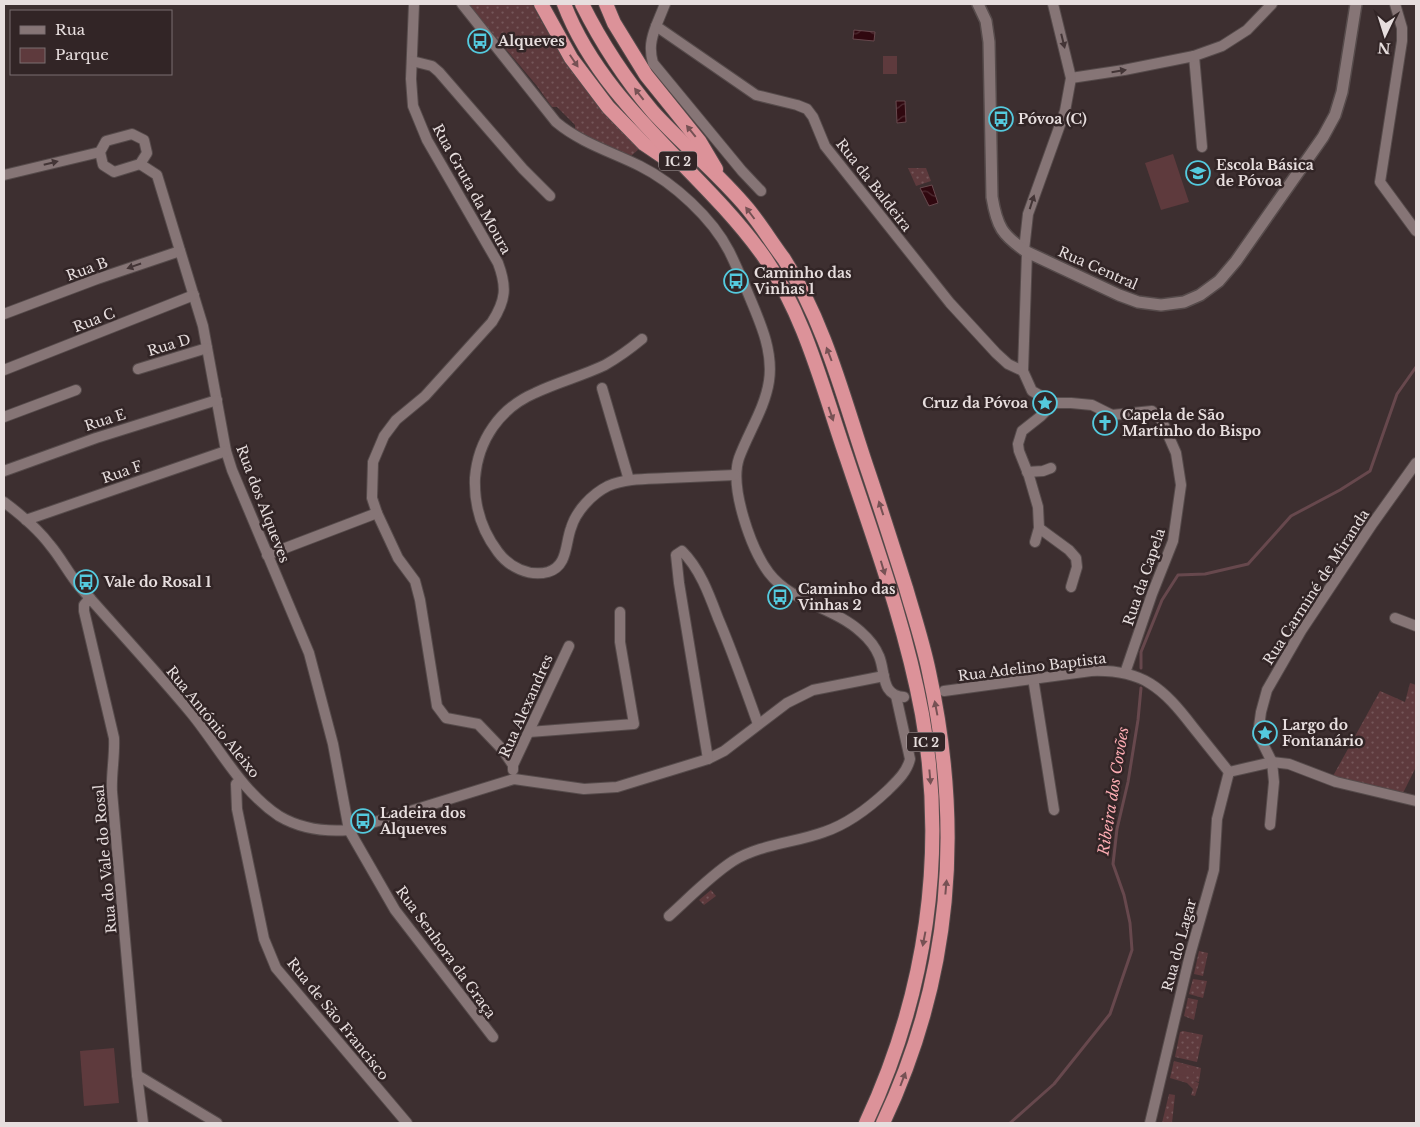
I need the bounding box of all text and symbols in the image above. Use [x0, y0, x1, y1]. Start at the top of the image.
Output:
legend [10, 10, 172, 75]
north arrow [1360, 10, 1410, 60]
text: Rua [55, 20, 86, 39]
bus stop icon: Alqueves [467, 28, 493, 54]
place label: Alqueves [497, 32, 565, 50]
one-way arrow [1059, 33, 1067, 48]
text: N [1377, 39, 1391, 57]
text: Parque [55, 45, 109, 64]
one-way arrow [569, 54, 579, 68]
one-way arrow [1112, 67, 1128, 75]
one-way arrow [634, 88, 645, 101]
bus stop icon: Póvoa (C) [988, 106, 1014, 132]
place label: Póvoa (C) [1018, 110, 1087, 128]
street label: Rua Gruta da Moura [429, 121, 515, 257]
one-way arrow [686, 125, 697, 138]
street label: Rua da Baldeira [832, 135, 916, 235]
road number: IC 2 [659, 152, 697, 170]
place label: Escola Básica de Póvoa [1216, 156, 1314, 190]
one-way arrow [44, 159, 59, 167]
school or university icon: Escola Básica de Póvoa [1185, 160, 1211, 186]
one-way arrow [1029, 195, 1036, 210]
one-way arrow [745, 206, 755, 220]
street label: Rua Central [1055, 242, 1141, 294]
street label: Rua B [64, 253, 110, 285]
one-way arrow [126, 263, 141, 271]
place label: Caminho das Vinhas 1 [753, 264, 852, 298]
bus stop icon: Caminho das Vinhas 1 [723, 268, 749, 294]
street label: Rua C [71, 304, 117, 336]
street label: Rua D [145, 330, 193, 360]
one-way arrow [824, 347, 832, 361]
place icon: Cruz da Póvoa [1032, 390, 1058, 416]
place label: Cruz da Póvoa [922, 394, 1028, 412]
street label: Rua E [82, 405, 128, 435]
place label: Capela de São Martinho do Bispo [1122, 406, 1261, 440]
one-way arrow [828, 407, 836, 422]
church icon: Capela de São Martinho do Bispo [1092, 410, 1118, 436]
street label: Rua dos Alqueves [232, 443, 294, 565]
street label: Rua F [99, 457, 145, 487]
one-way arrow [877, 500, 884, 515]
street label: Rua Carminé de Miranda [1259, 506, 1373, 668]
street label: Rua da Capela [1119, 526, 1169, 628]
one-way arrow [880, 561, 888, 576]
bus stop icon: Vale do Rosal 1 [73, 569, 99, 595]
place label: Vale do Rosal 1 [103, 573, 211, 591]
place label: Caminho das Vinhas 2 [797, 580, 896, 614]
bus stop icon: Caminho das Vinhas 2 [767, 584, 793, 610]
street label: Rua Adelino Baptista [957, 649, 1107, 685]
street label: Rua Alexandres [495, 652, 557, 760]
street label: Rua António Aleixo [162, 662, 264, 782]
one-way arrow [932, 700, 940, 715]
place label: Largo do Fontanário [1282, 716, 1363, 750]
place icon: Largo do Fontanário [1252, 720, 1278, 746]
water label: Ribeira dos Covões [1093, 725, 1133, 858]
road number: IC 2 [907, 732, 945, 752]
one-way arrow [926, 770, 934, 786]
street label: Rua do Vale do Rosal [89, 783, 120, 934]
place label: Ladeira dos Alqueves [379, 804, 466, 838]
bus stop icon: Ladeira dos Alqueves [350, 808, 376, 834]
one-way arrow [942, 878, 950, 894]
street label: Rua Senhora da Graça [392, 882, 500, 1022]
street label: Rua do Lagar [1158, 896, 1200, 993]
one-way arrow [919, 932, 927, 948]
street label: Rua de São Francisco [283, 954, 393, 1084]
one-way arrow [900, 1071, 907, 1086]

